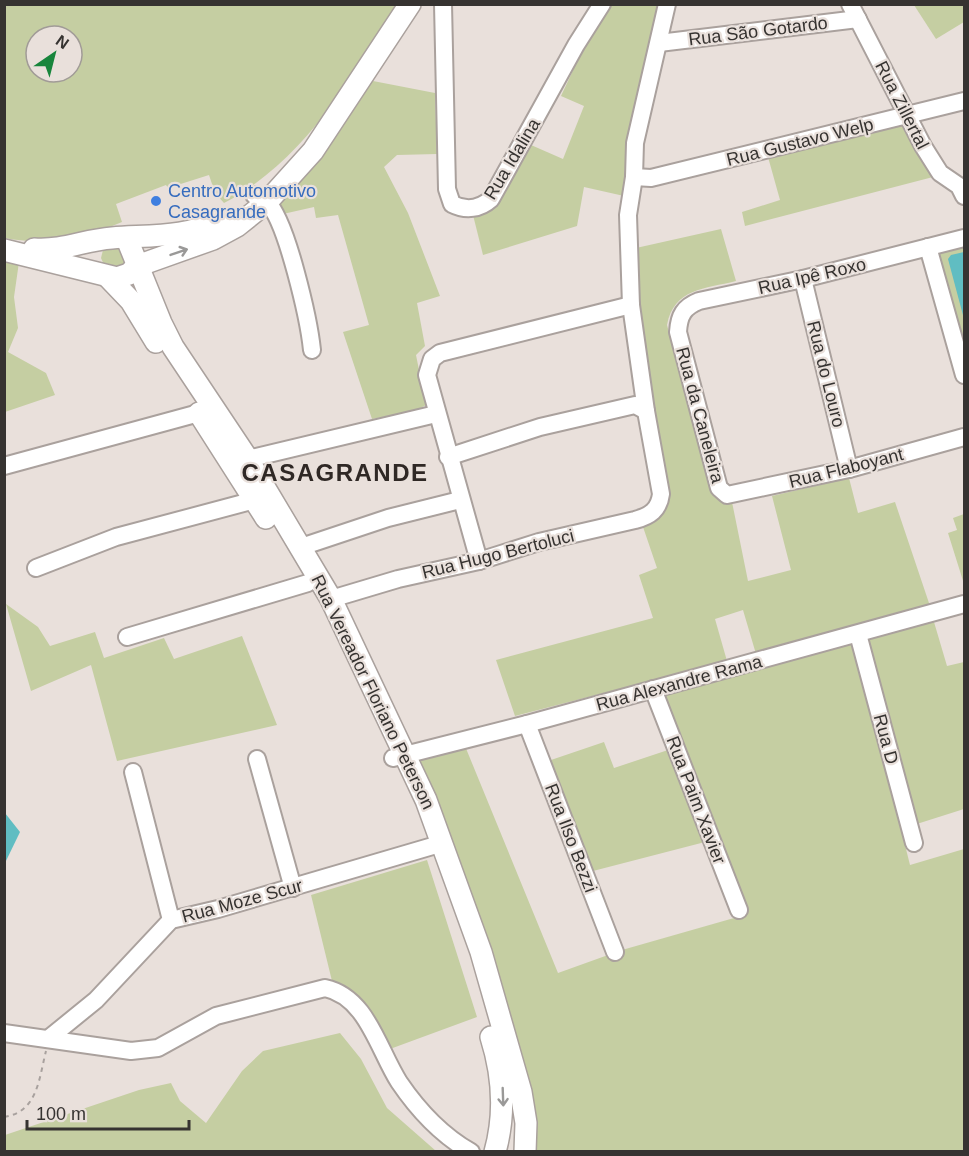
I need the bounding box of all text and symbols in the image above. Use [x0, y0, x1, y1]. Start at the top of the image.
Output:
street label: Rua São Gotardo [687, 13, 829, 49]
north arrow [24, 24, 84, 84]
text: N [53, 32, 72, 52]
street label: Rua Zillertal [871, 58, 933, 152]
street label: Rua Idalina [480, 114, 545, 203]
street label: Rua Gustavo Welp [724, 114, 876, 170]
place label: Centro Automotivo Casagrande [168, 181, 316, 222]
marker: Centro Automotivo Casagrande [149, 194, 163, 208]
one-way arrow [169, 245, 187, 256]
street label: Rua Ipê Roxo [756, 254, 868, 298]
street label: Rua do Louro [803, 319, 849, 429]
street label: Rua da Caneleira [672, 345, 728, 486]
street label: Rua Flaboyant [787, 444, 905, 492]
district label: CASAGRANDE [241, 459, 429, 486]
street label: Rua Hugo Bertoluci [420, 525, 576, 583]
street label: Rua Vereador Floriano Peterson [307, 572, 439, 812]
street label: Rua Alexandre Rama [594, 651, 765, 715]
street label: Rua D [870, 712, 902, 766]
street label: Rua Paim Xavier [662, 733, 730, 867]
street label: Rua Ilso Bezzi [541, 781, 601, 895]
street label: Rua Moze Scur [179, 875, 305, 927]
one-way arrow [497, 1086, 508, 1106]
scale bar [27, 1093, 189, 1131]
text: 100 m [36, 1104, 86, 1124]

